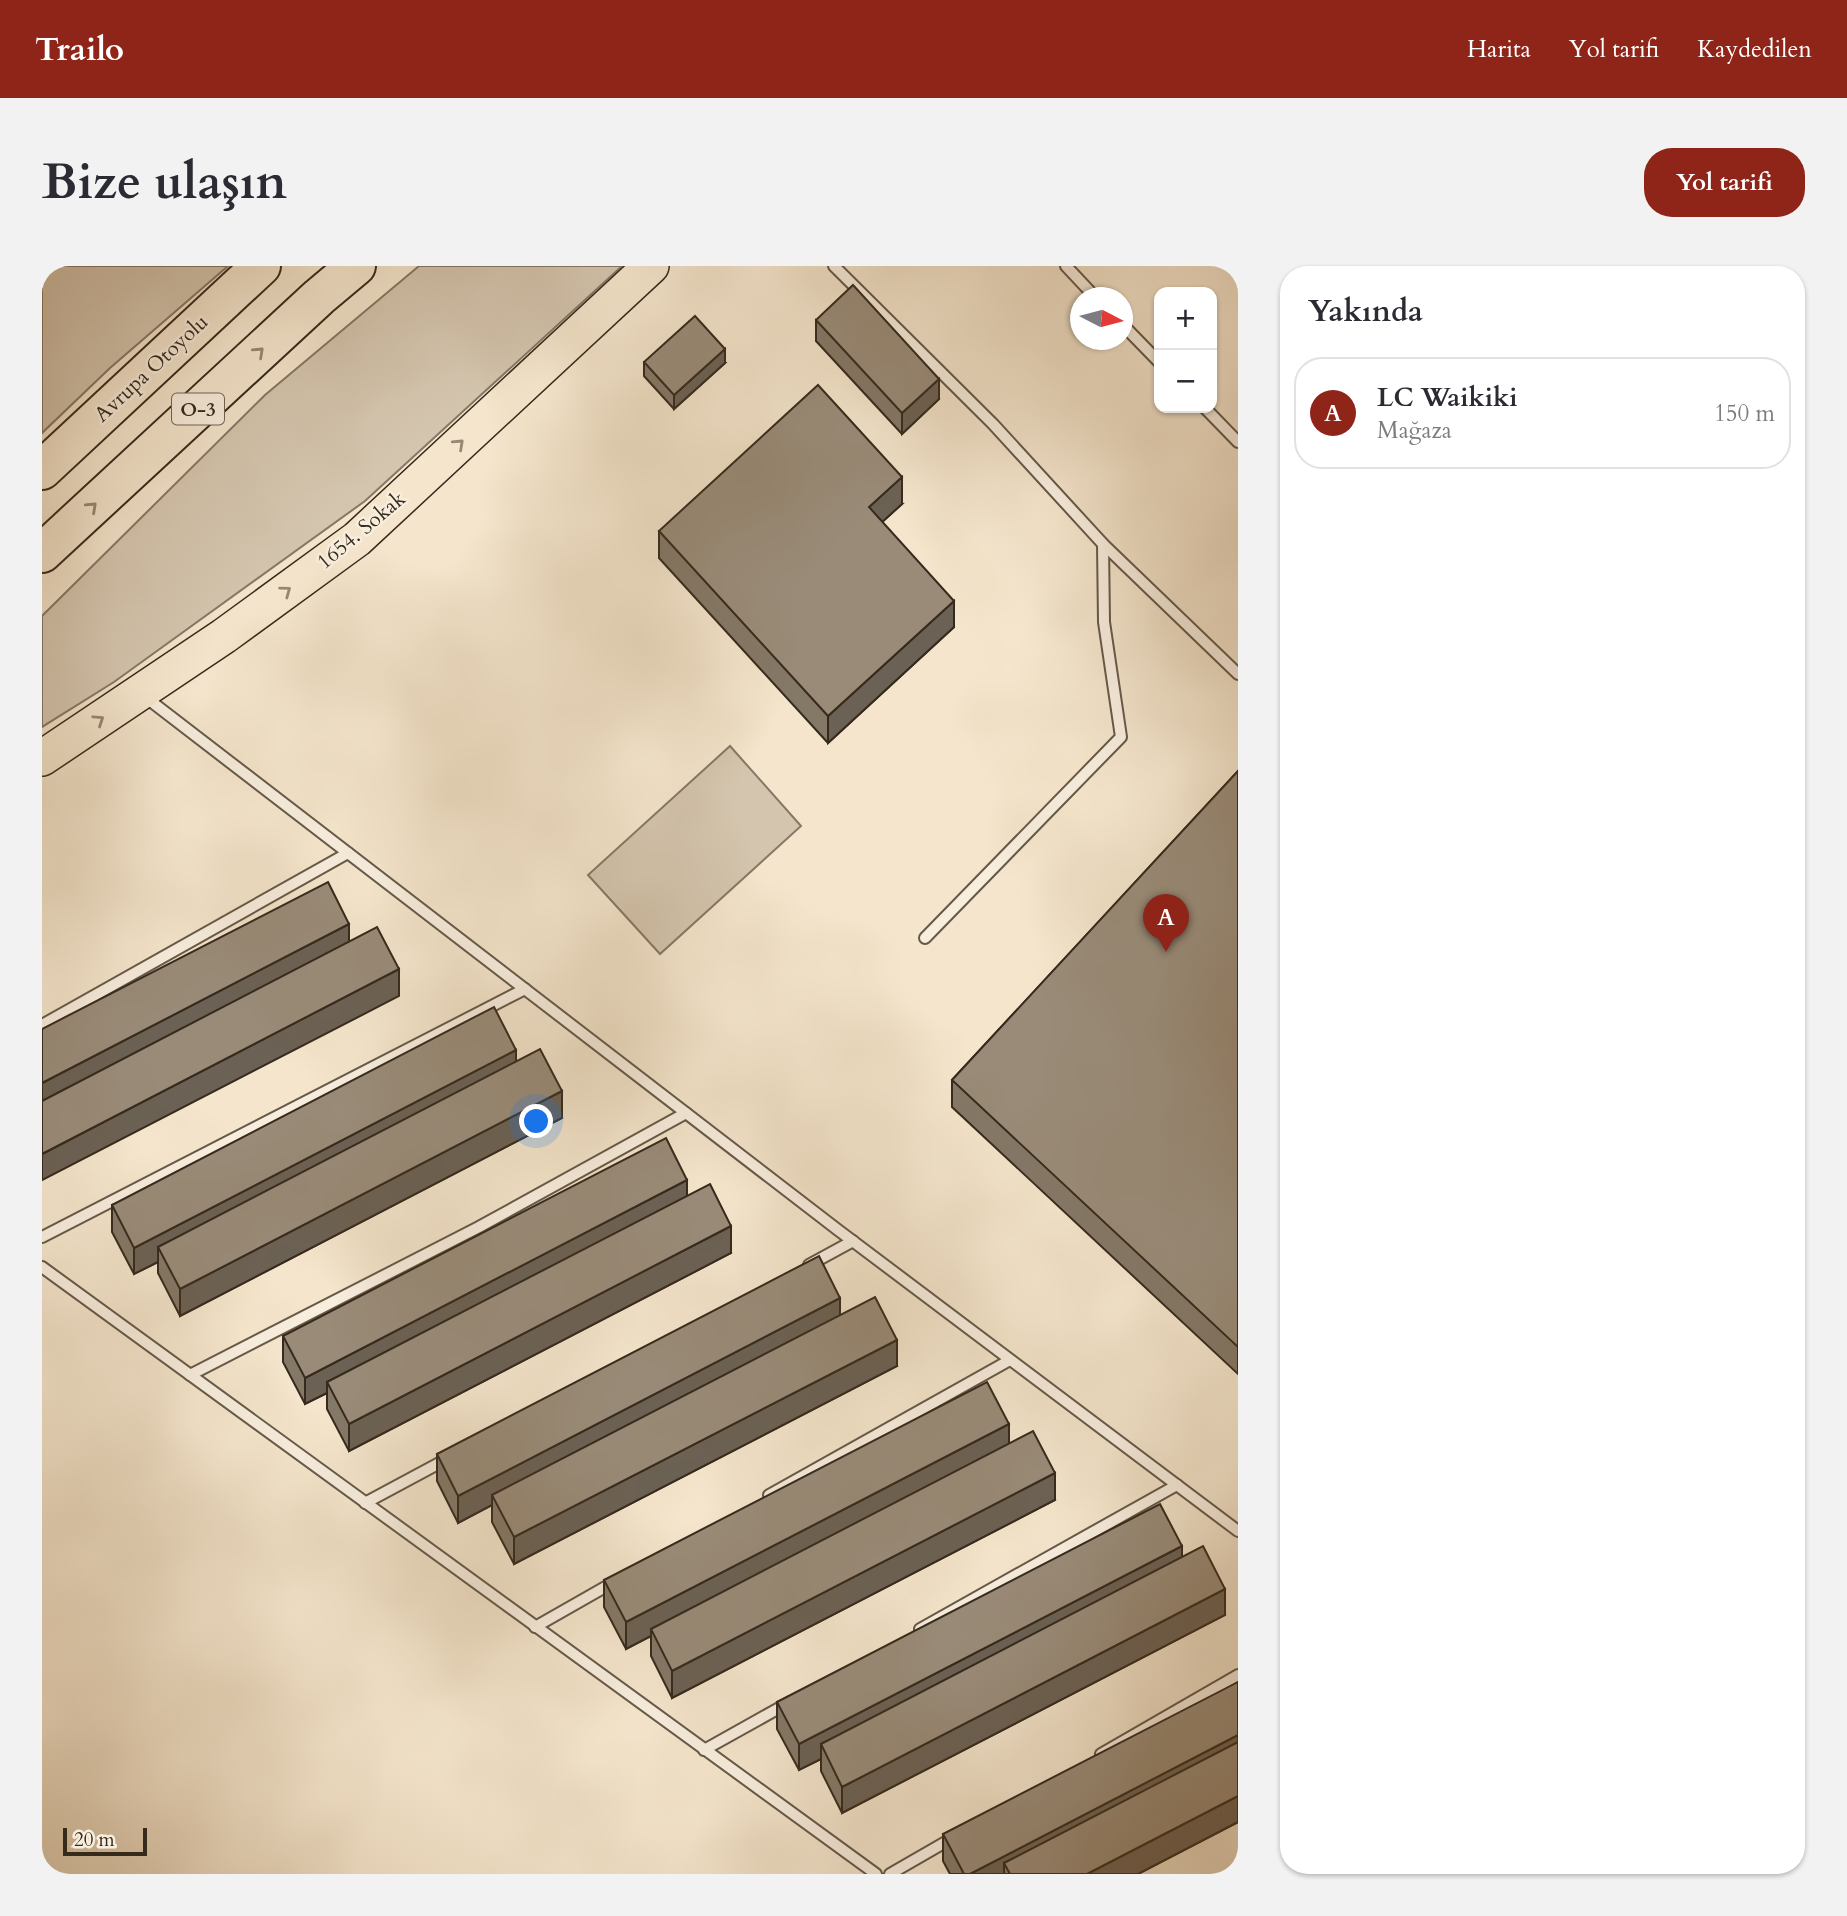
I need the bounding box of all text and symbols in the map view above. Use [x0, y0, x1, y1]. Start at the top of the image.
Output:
text: Trailo [35, 27, 124, 72]
text: Harita [1467, 33, 1531, 66]
text: Yol tarifi [1569, 33, 1659, 66]
text: Kaydedilen [1697, 33, 1812, 66]
button: Yol tarifi [1644, 148, 1805, 217]
text: Bize ulaşın [42, 149, 287, 216]
north arrow [1070, 287, 1133, 350]
map controls [1154, 287, 1217, 413]
button: + [1154, 287, 1217, 350]
text: Yakında [1308, 291, 1423, 332]
street label: Avrupa Otoyolu [88, 308, 215, 429]
one-way arrow [251, 348, 264, 361]
button: − [1154, 350, 1217, 413]
text: LC Waikiki [1377, 380, 1517, 415]
road number: O-3 [172, 393, 224, 424]
text: A [1324, 398, 1342, 429]
text: 150 m [1714, 398, 1775, 429]
text: Mağaza [1377, 415, 1452, 446]
one-way arrow [451, 439, 464, 452]
street label: 1654. Sokak [311, 484, 412, 576]
one-way arrow [84, 502, 97, 515]
one-way arrow [278, 586, 291, 599]
one-way arrow [91, 715, 104, 728]
pin: A [1143, 894, 1189, 952]
your location [519, 1104, 553, 1138]
scale bar [63, 1825, 147, 1857]
text: 20 m [74, 1827, 115, 1853]

